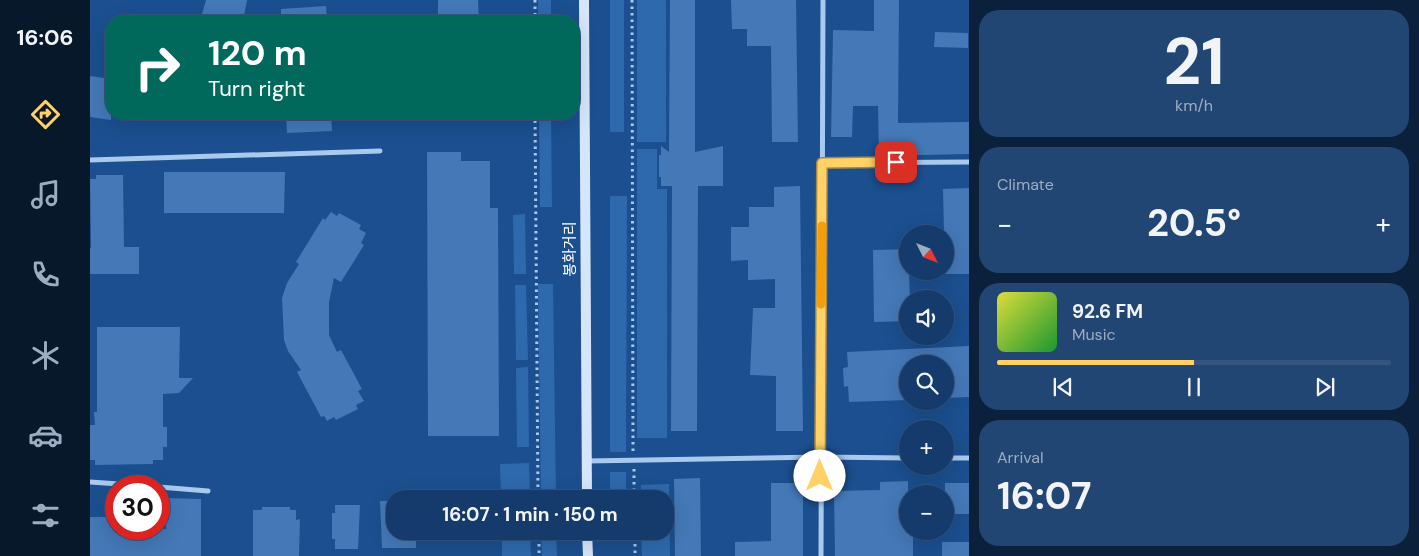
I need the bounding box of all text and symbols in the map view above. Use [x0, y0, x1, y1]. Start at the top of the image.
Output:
text: 21 [1163, 20, 1225, 104]
text: 16:06 [17, 23, 73, 52]
text: 120 m [208, 30, 307, 76]
icon: right [125, 35, 190, 100]
text: Turn right [208, 74, 305, 103]
text: km/h [1175, 95, 1213, 116]
icon: directions [28, 97, 63, 132]
pin [875, 141, 917, 183]
icon: arrive [882, 148, 910, 176]
text: Climate [997, 174, 1054, 195]
icon: music [28, 177, 63, 212]
text: 20.5° [1147, 198, 1241, 248]
text: − [997, 206, 1012, 243]
text: + [1376, 206, 1391, 243]
street label: 봉화거리 [560, 221, 580, 277]
north arrow [899, 225, 954, 280]
map controls [899, 225, 954, 540]
icon: phone [28, 257, 63, 292]
button: sound [899, 290, 954, 345]
text: 92.6 FM [1072, 299, 1143, 324]
text: Music [1072, 324, 1116, 345]
icon: climate [28, 338, 63, 373]
button: search [899, 355, 954, 410]
icon: previous [1049, 373, 1077, 401]
icon: pause [1180, 373, 1208, 401]
icon: next [1311, 373, 1339, 401]
icon: car [28, 418, 63, 453]
button: + [899, 420, 954, 475]
text: Arrival [997, 447, 1044, 468]
position arrow [793, 449, 845, 501]
text: 16:07 [997, 471, 1092, 521]
speed limit sign: 30 [105, 475, 170, 540]
button: − [899, 485, 954, 540]
icon: filters [28, 498, 63, 533]
text: 16:07 · 1 min · 150 m [442, 502, 618, 527]

